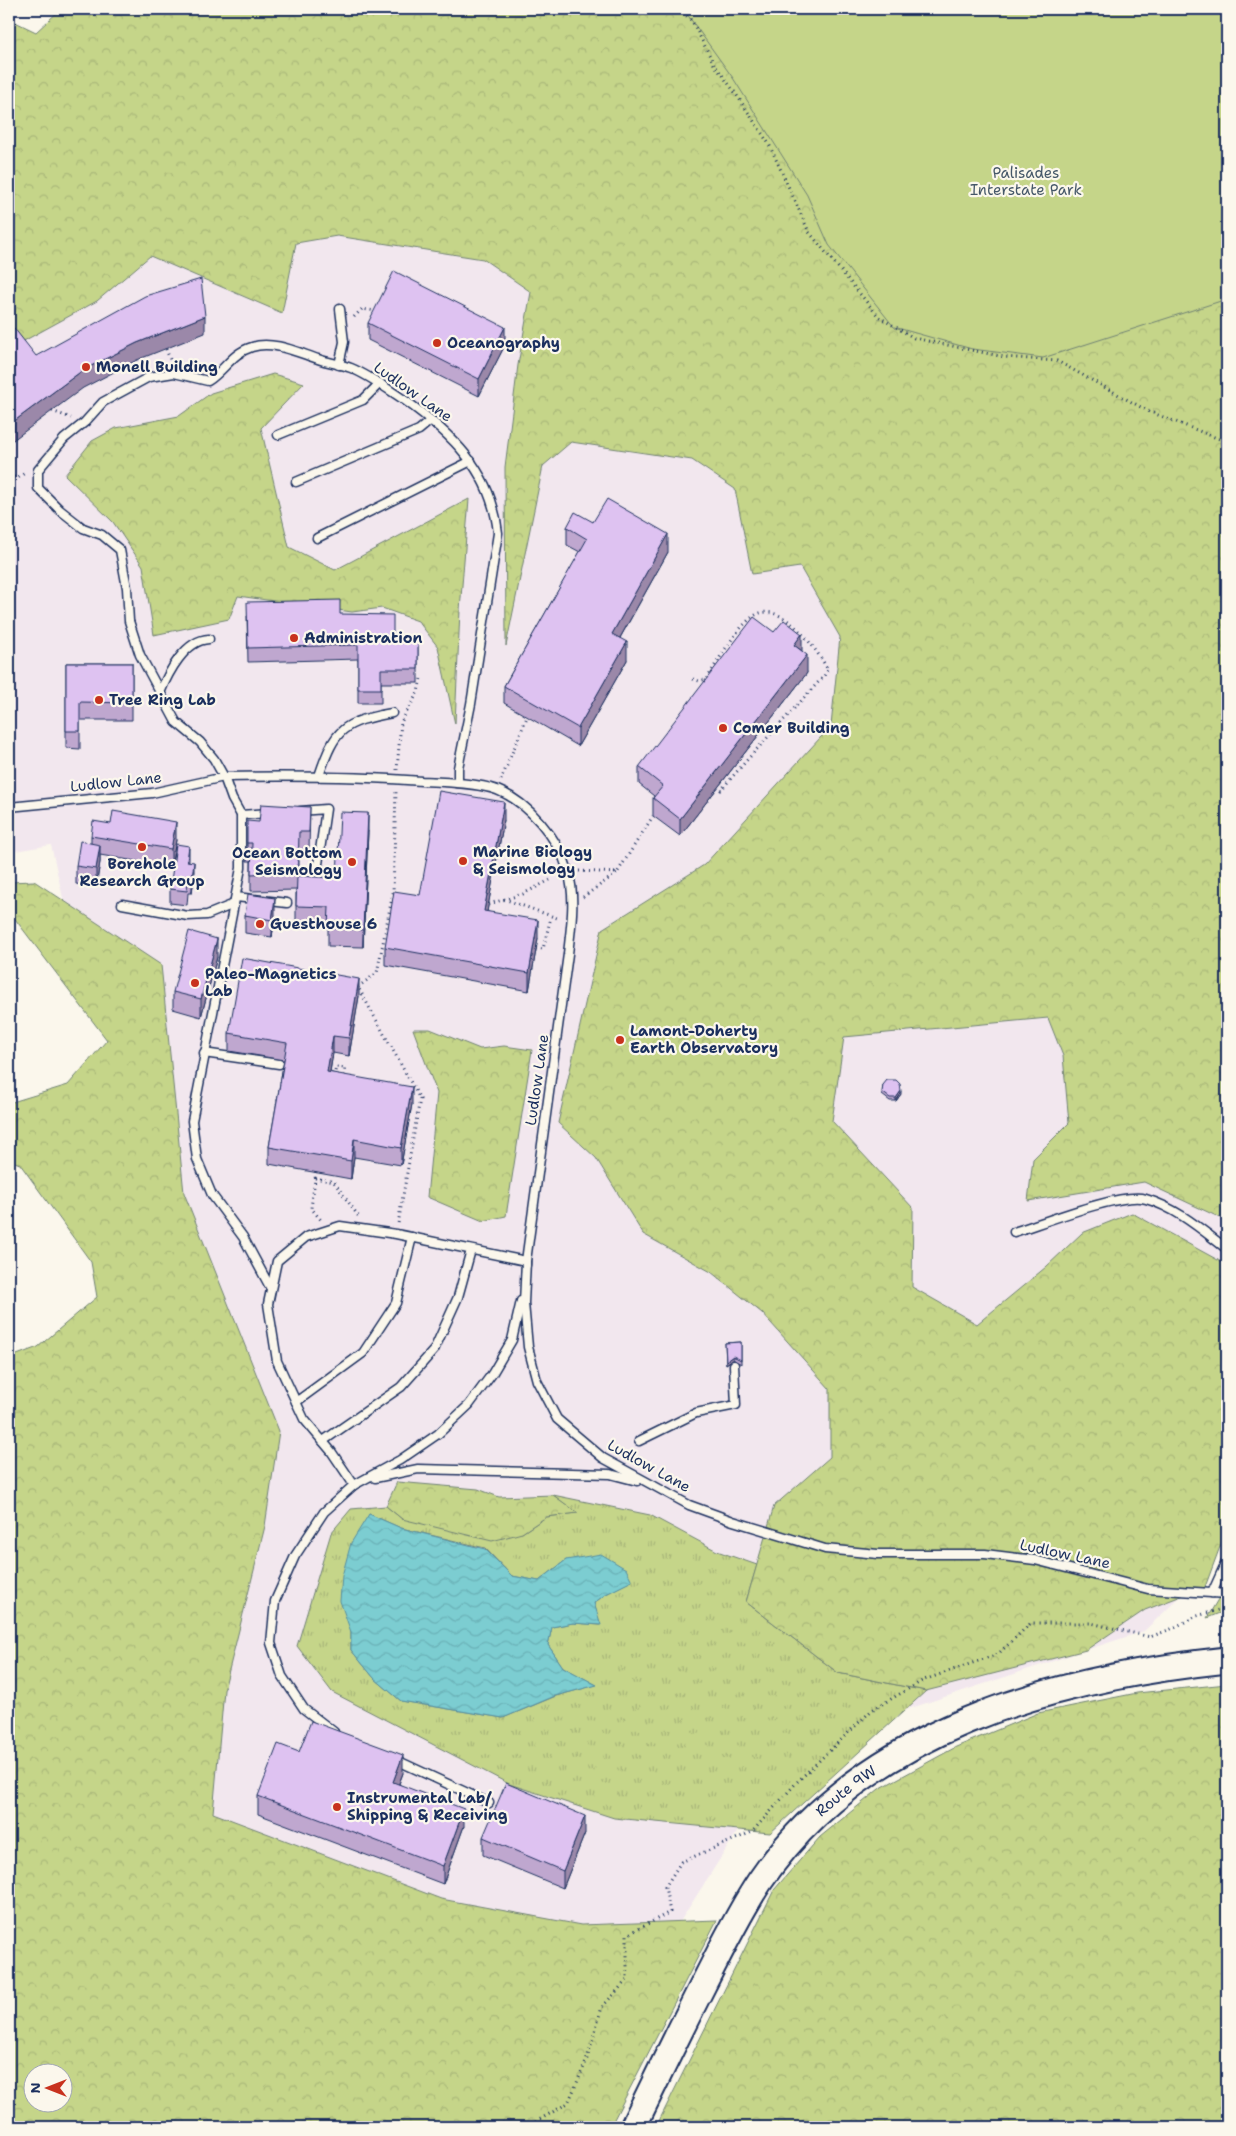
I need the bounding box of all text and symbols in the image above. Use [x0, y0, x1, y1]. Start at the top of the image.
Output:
park label: Palisades Interstate Park [970, 163, 1082, 200]
place label: Oceanography [447, 333, 560, 353]
marker: Oceanography [431, 337, 443, 349]
place label: Monell Building [96, 357, 218, 377]
street label: Ludlow Lane [370, 357, 456, 427]
marker: Monell Building [80, 361, 92, 373]
place label: Administration [304, 628, 422, 648]
marker: Administration [288, 632, 300, 644]
place label: Tree Ring Lab [109, 690, 216, 710]
marker: Tree Ring Lab [93, 694, 105, 706]
place label: Comer Building [733, 718, 850, 738]
marker: Comer Building [717, 722, 729, 734]
street label: Ludlow Lane [69, 767, 163, 797]
marker: Borehole Research Group [136, 841, 148, 853]
place label: Marine Biology & Seismology [473, 842, 592, 879]
place label: Ocean Bottom Seismology [232, 843, 342, 880]
place label: Borehole Research Group [79, 854, 205, 891]
marker: Marine Biology & Seismology [457, 855, 469, 867]
marker: Ocean Bottom Seismology [346, 856, 358, 868]
place label: Guesthouse 6 [270, 914, 377, 934]
marker: Guesthouse 6 [254, 918, 266, 930]
place label: Paleo-Magnetics Lab [205, 964, 337, 1001]
marker: Paleo-Magnetics Lab [189, 977, 201, 989]
place label: Lamont-Doherty Earth Observatory [630, 1021, 778, 1058]
street label: Ludlow Lane [521, 1033, 553, 1127]
marker: Lamont-Doherty Earth Observatory [614, 1034, 626, 1046]
street label: Ludlow Lane [604, 1435, 694, 1497]
street label: Ludlow Lane [1018, 1535, 1112, 1573]
street label: Route 9W [811, 1761, 880, 1821]
place label: Instrumental Lab/ Shipping & Receiving [347, 1788, 508, 1825]
marker: Instrumental Lab/ Shipping & Receiving [331, 1801, 343, 1813]
north arrow [22, 2064, 72, 2114]
text: N [26, 2082, 44, 2094]

